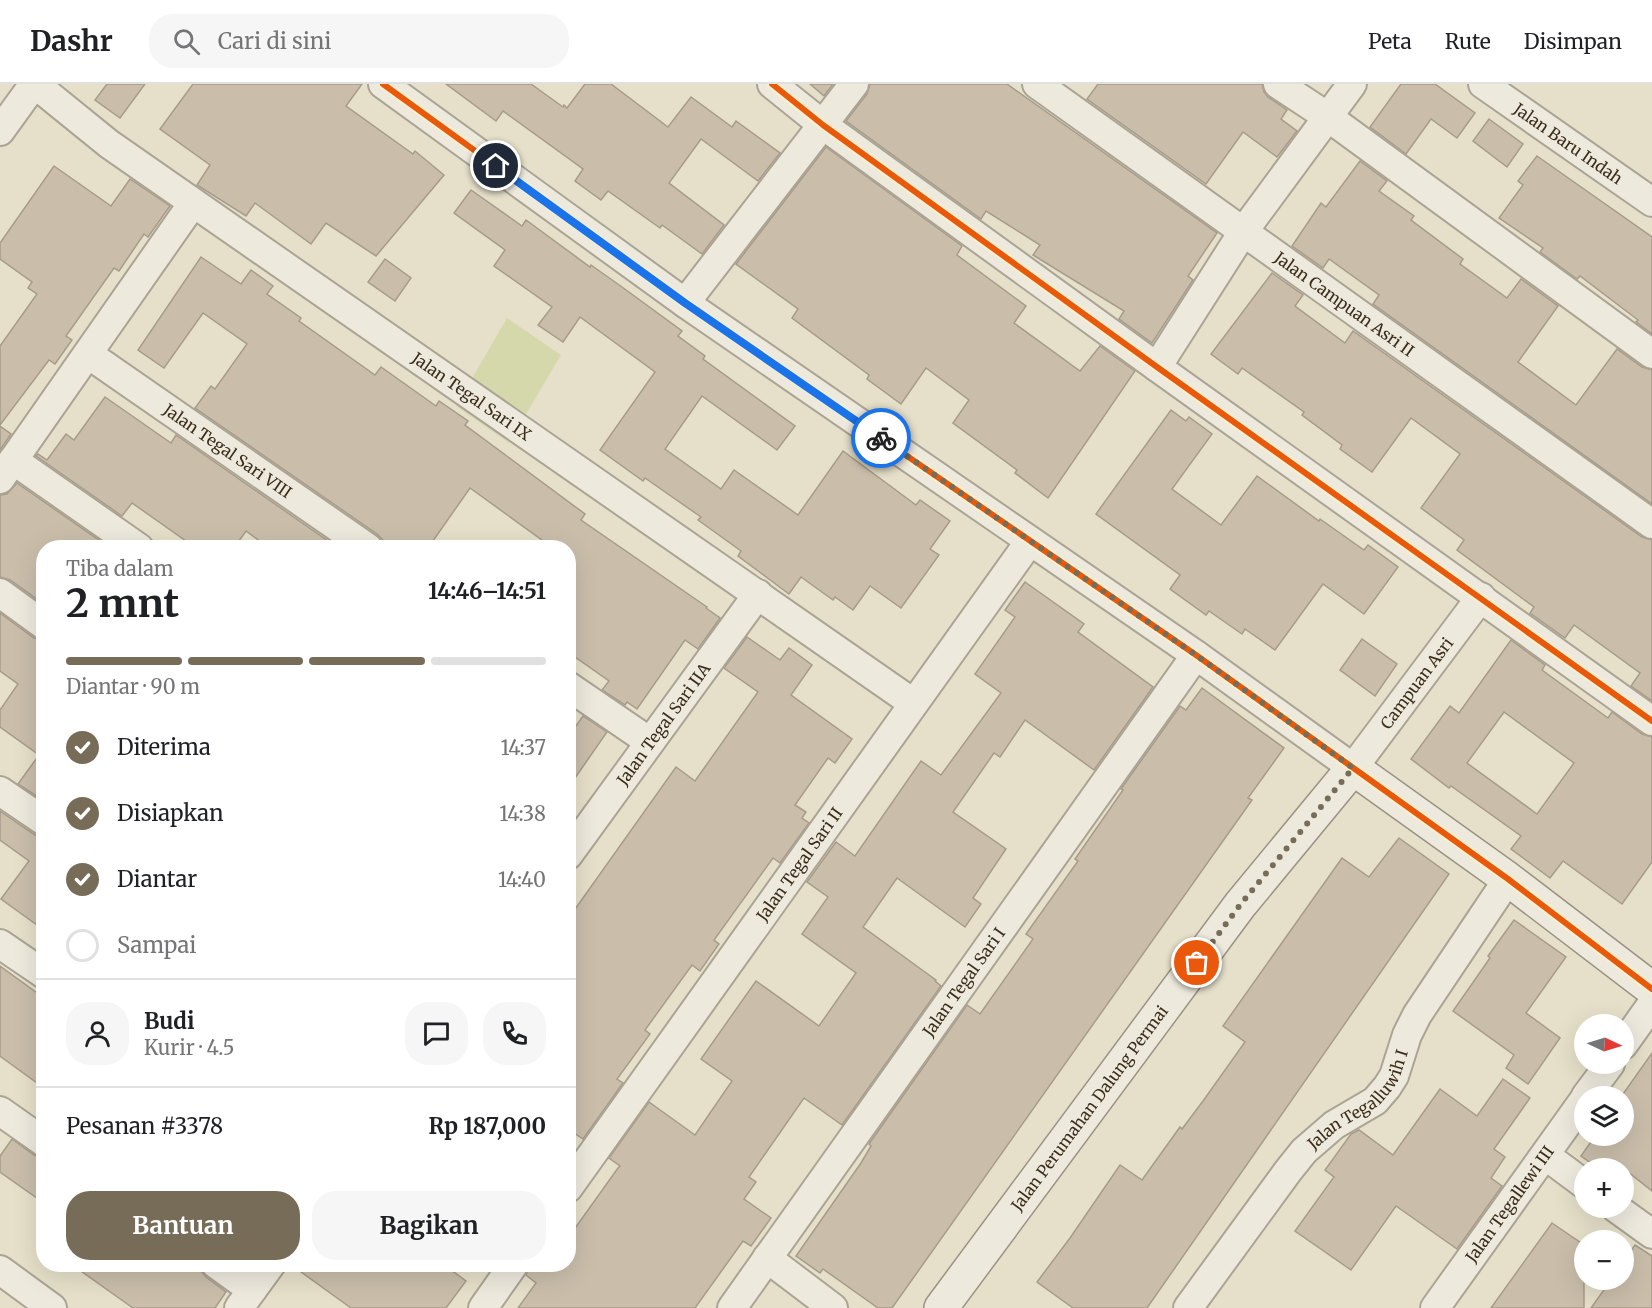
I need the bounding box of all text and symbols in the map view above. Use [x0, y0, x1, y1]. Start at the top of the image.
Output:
search box [149, 14, 569, 68]
text: Dashr [30, 23, 113, 59]
icon: search [170, 25, 203, 58]
text: Cari di sini [218, 27, 331, 55]
text: Peta [1368, 28, 1412, 55]
text: Rute [1445, 28, 1491, 55]
text: Disimpan [1524, 28, 1622, 55]
street label: Jalan Baru Indah [1509, 98, 1627, 189]
pin [470, 140, 521, 191]
icon: home [479, 149, 512, 182]
street label: Jalan Campuan Asri II [1270, 247, 1418, 361]
street label: Jalan Tegal Sari IX [407, 347, 536, 445]
street label: Jalan Tegal Sari VIII [159, 399, 296, 502]
courier [851, 408, 911, 468]
icon: bike [865, 422, 898, 455]
text: Tiba dalam [66, 556, 174, 581]
text: 14:46–14:51 [428, 577, 546, 605]
text: 2 mnt [66, 579, 179, 628]
street label: Campuan Asri [1376, 633, 1457, 733]
street label: Jalan Tegal Sari IIA [612, 658, 715, 790]
text: Diantar · 90 m [66, 674, 200, 699]
icon: check [66, 731, 99, 764]
text: Diterima [117, 733, 211, 761]
text: 14:37 [500, 735, 546, 760]
icon: check [66, 797, 99, 830]
text: Disiapkan [117, 799, 223, 827]
text: 14:38 [499, 801, 546, 826]
street label: Jalan Tegal Sari II [751, 803, 847, 926]
icon: check [66, 863, 99, 896]
text: Diantar [117, 865, 197, 893]
text: 14:40 [498, 867, 546, 892]
street label: Jalan Tegal Sari I [918, 924, 1009, 1041]
text: Sampai [117, 931, 196, 959]
pin [1171, 937, 1222, 988]
icon: bag [1180, 946, 1213, 979]
street label: Jalan Perumahan Dalung Permai [1006, 1001, 1172, 1215]
button: person [66, 1002, 129, 1065]
button: chat [405, 1002, 468, 1065]
button: phone [483, 1002, 546, 1065]
text: Budi [144, 1007, 194, 1035]
north arrow [1574, 1014, 1634, 1074]
map controls [1574, 1014, 1634, 1290]
text: Kurir · 4.5 [144, 1035, 235, 1060]
street label: Jalan Tegalluwih I [1302, 1047, 1412, 1154]
button: layers [1574, 1086, 1634, 1146]
text: Pesanan #3378 [66, 1112, 223, 1140]
text: Rp 187,000 [429, 1112, 546, 1140]
street label: Jalan Tegallewi III [1461, 1142, 1558, 1267]
button: + [1574, 1158, 1634, 1218]
button: Bantuan [66, 1191, 300, 1260]
button: Bagikan [312, 1191, 546, 1260]
button: − [1574, 1230, 1634, 1290]

